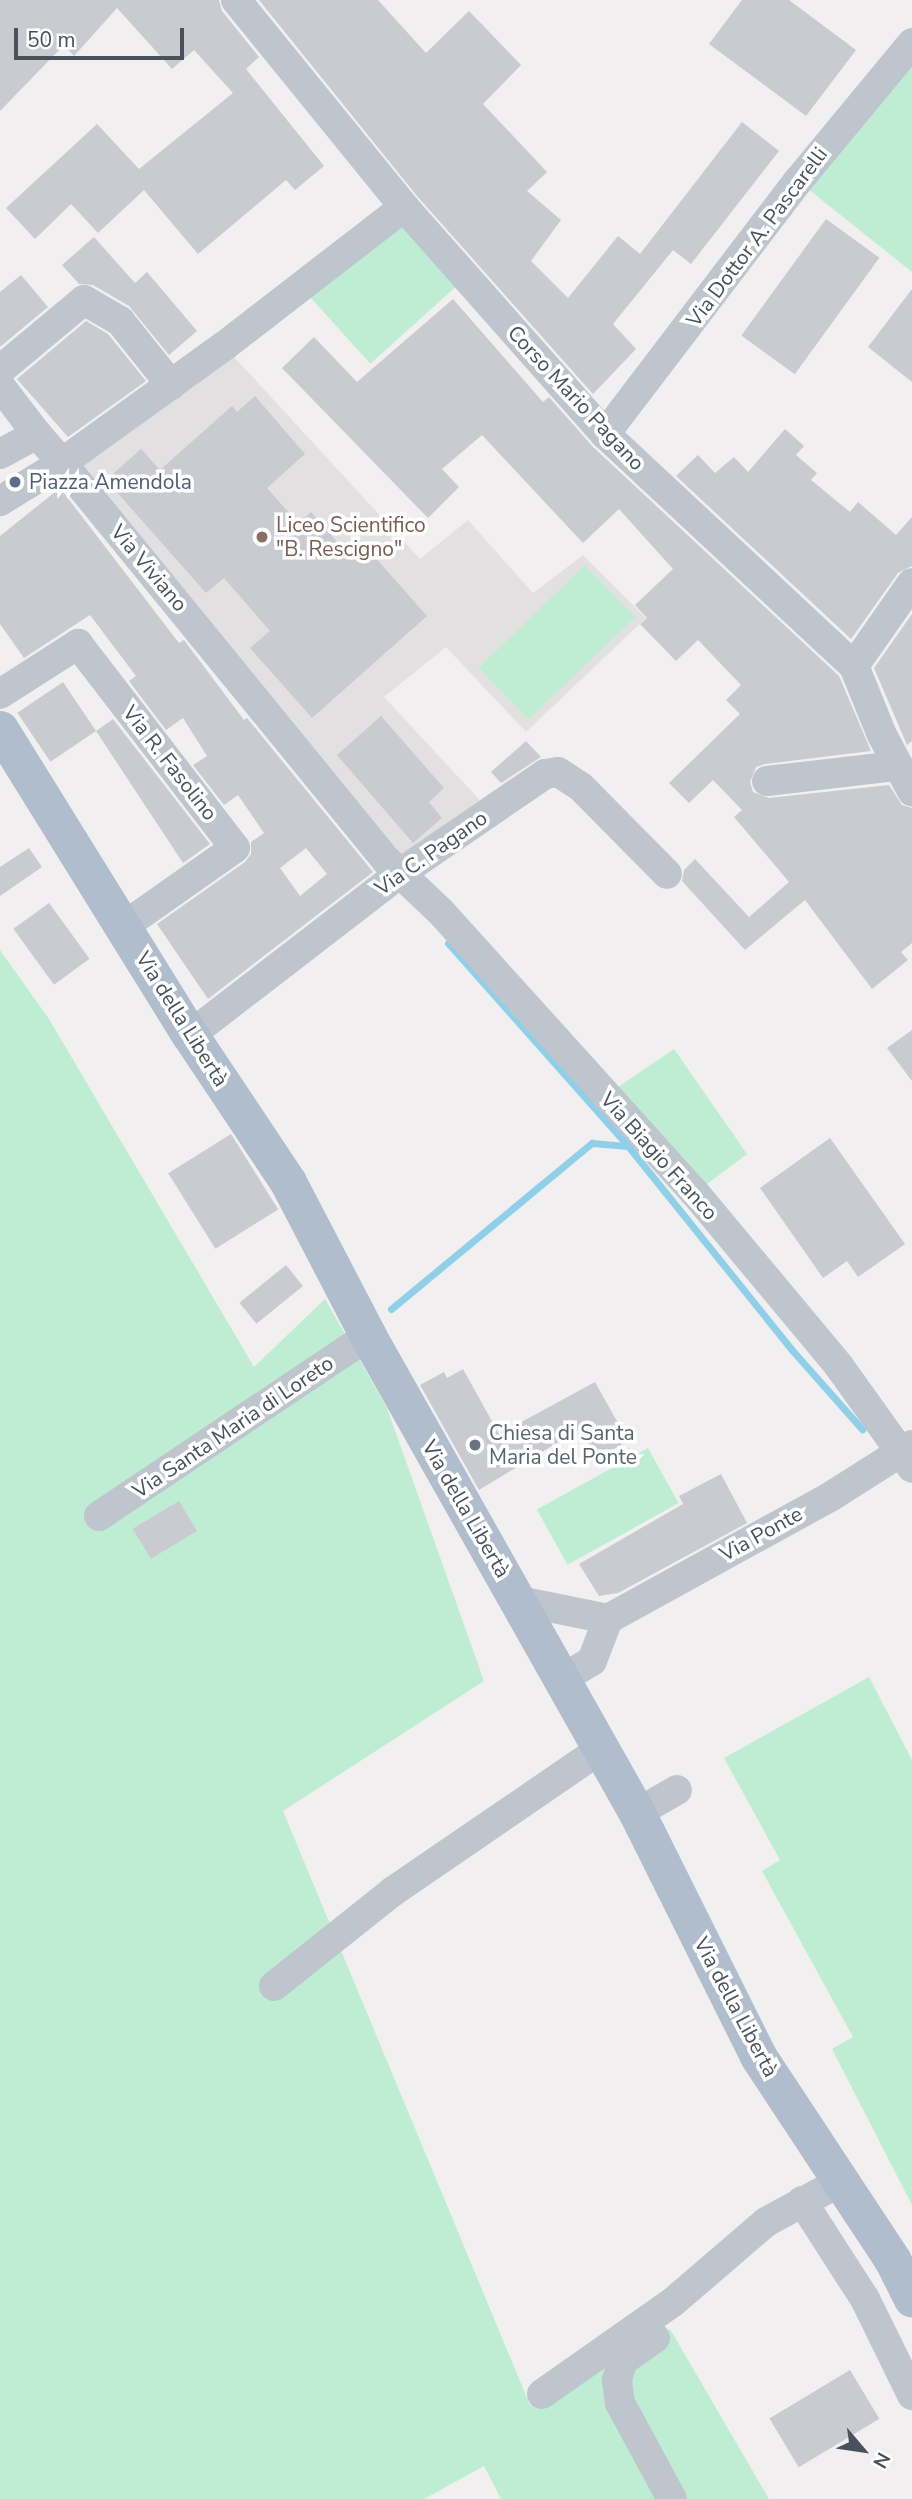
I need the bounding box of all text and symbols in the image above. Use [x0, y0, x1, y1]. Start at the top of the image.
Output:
scale bar [18, 14, 187, 58]
text: 50 m [27, 26, 76, 54]
street label: Via Dottor A. Pascarelli [681, 142, 833, 332]
street label: Corso Mario Pagano [502, 320, 650, 476]
place label: Piazza Amendola [29, 469, 192, 495]
marker: Piazza Amendola [7, 474, 23, 490]
place label: Liceo Scientifico "B. Rescigno" [276, 512, 426, 562]
street label: Via Viviano [105, 519, 193, 617]
marker: Liceo Scientifico "B. Rescigno" [254, 529, 270, 545]
street label: Via R. Fasolino [117, 701, 223, 825]
street label: Via C. Pagano [370, 805, 492, 901]
street label: Via della Libertà [130, 947, 234, 1091]
street label: Via Biagio Franco [595, 1087, 723, 1225]
street label: Via Santa Maria di Loreto [128, 1350, 338, 1504]
place label: Chiesa di Santa Maria del Ponte [489, 1420, 637, 1470]
street label: Via della Libertà [416, 1436, 516, 1582]
marker: Chiesa di Santa Maria del Ponte [467, 1437, 483, 1453]
street label: Via Ponte [715, 1501, 807, 1567]
street label: Via della Libertà [689, 1933, 783, 2081]
north arrow [828, 2415, 898, 2485]
text: N [867, 2448, 896, 2473]

